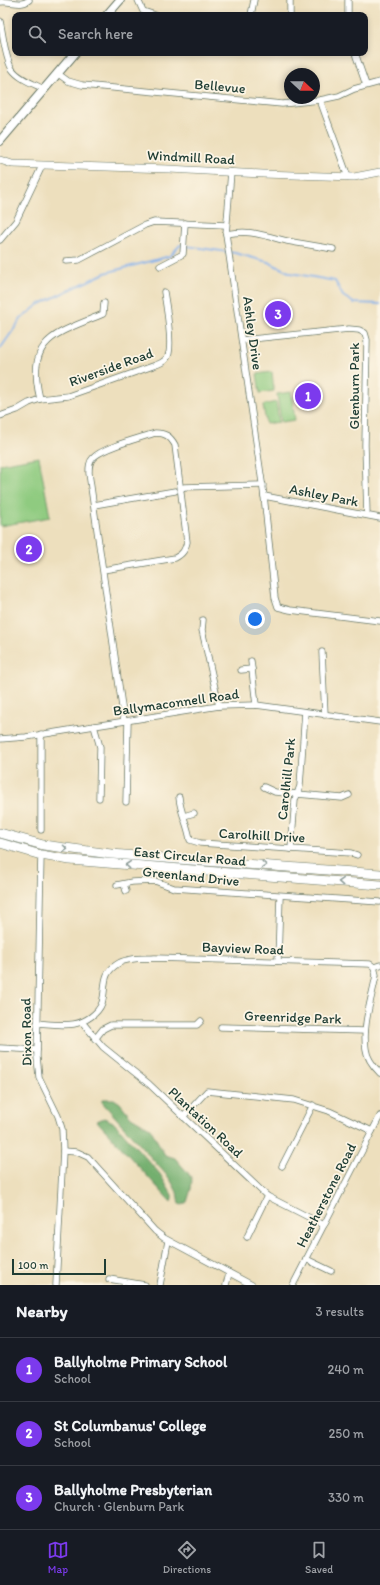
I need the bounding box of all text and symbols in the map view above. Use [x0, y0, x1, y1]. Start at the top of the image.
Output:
search box [12, 12, 368, 56]
icon: search [26, 23, 48, 45]
text: Search here [58, 25, 133, 43]
north arrow [284, 68, 320, 104]
street label: Bellevue [194, 76, 247, 97]
street label: Windmill Road [147, 147, 236, 168]
street label: Ashley Drive [239, 295, 266, 371]
pin: 3 [265, 299, 291, 329]
street label: Glenburn Park [346, 342, 363, 429]
street label: Riverside Road [67, 344, 156, 391]
pin: 1 [295, 381, 321, 411]
street label: Ashley Park [288, 480, 361, 511]
pin: 2 [16, 534, 42, 564]
your location [245, 609, 265, 629]
street label: Ballymaconnell Road [112, 685, 240, 720]
street label: Carolhill Park [274, 736, 299, 821]
street label: Carolhill Drive [218, 825, 306, 846]
street label: East Circular Road [133, 843, 247, 870]
one-way arrow [62, 844, 68, 853]
one-way arrow [125, 860, 131, 869]
one-way arrow [261, 860, 267, 869]
street label: Greenland Drive [142, 863, 241, 890]
one-way arrow [338, 877, 344, 886]
street label: Bayview Road [201, 939, 285, 958]
street label: Dixon Road [17, 997, 36, 1066]
street label: Greenridge Park [244, 1007, 343, 1028]
street label: Plantation Road [165, 1083, 247, 1162]
street label: Heatherstone Road [293, 1140, 360, 1250]
scale bar [12, 1257, 106, 1276]
text: 100 m [18, 1259, 48, 1272]
text: Nearby [16, 1301, 68, 1321]
text: 3 results [315, 1304, 364, 1319]
text: Ballyholme Primary School [54, 1353, 227, 1371]
text: 1 [26, 1362, 32, 1377]
text: 240 m [327, 1362, 364, 1377]
text: School [54, 1371, 91, 1386]
text: St Columbanus' College [54, 1417, 206, 1435]
text: 2 [26, 1426, 32, 1441]
text: 250 m [328, 1426, 364, 1441]
text: School [54, 1435, 91, 1450]
text: Ballyholme Presbyterian [54, 1481, 212, 1499]
text: 3 [25, 1490, 33, 1505]
text: 330 m [328, 1490, 364, 1505]
text: Church · Glenburn Park [54, 1499, 184, 1514]
tab: Map [47, 1539, 69, 1576]
tab: Directions [163, 1539, 211, 1576]
tab: Saved [305, 1539, 333, 1576]

